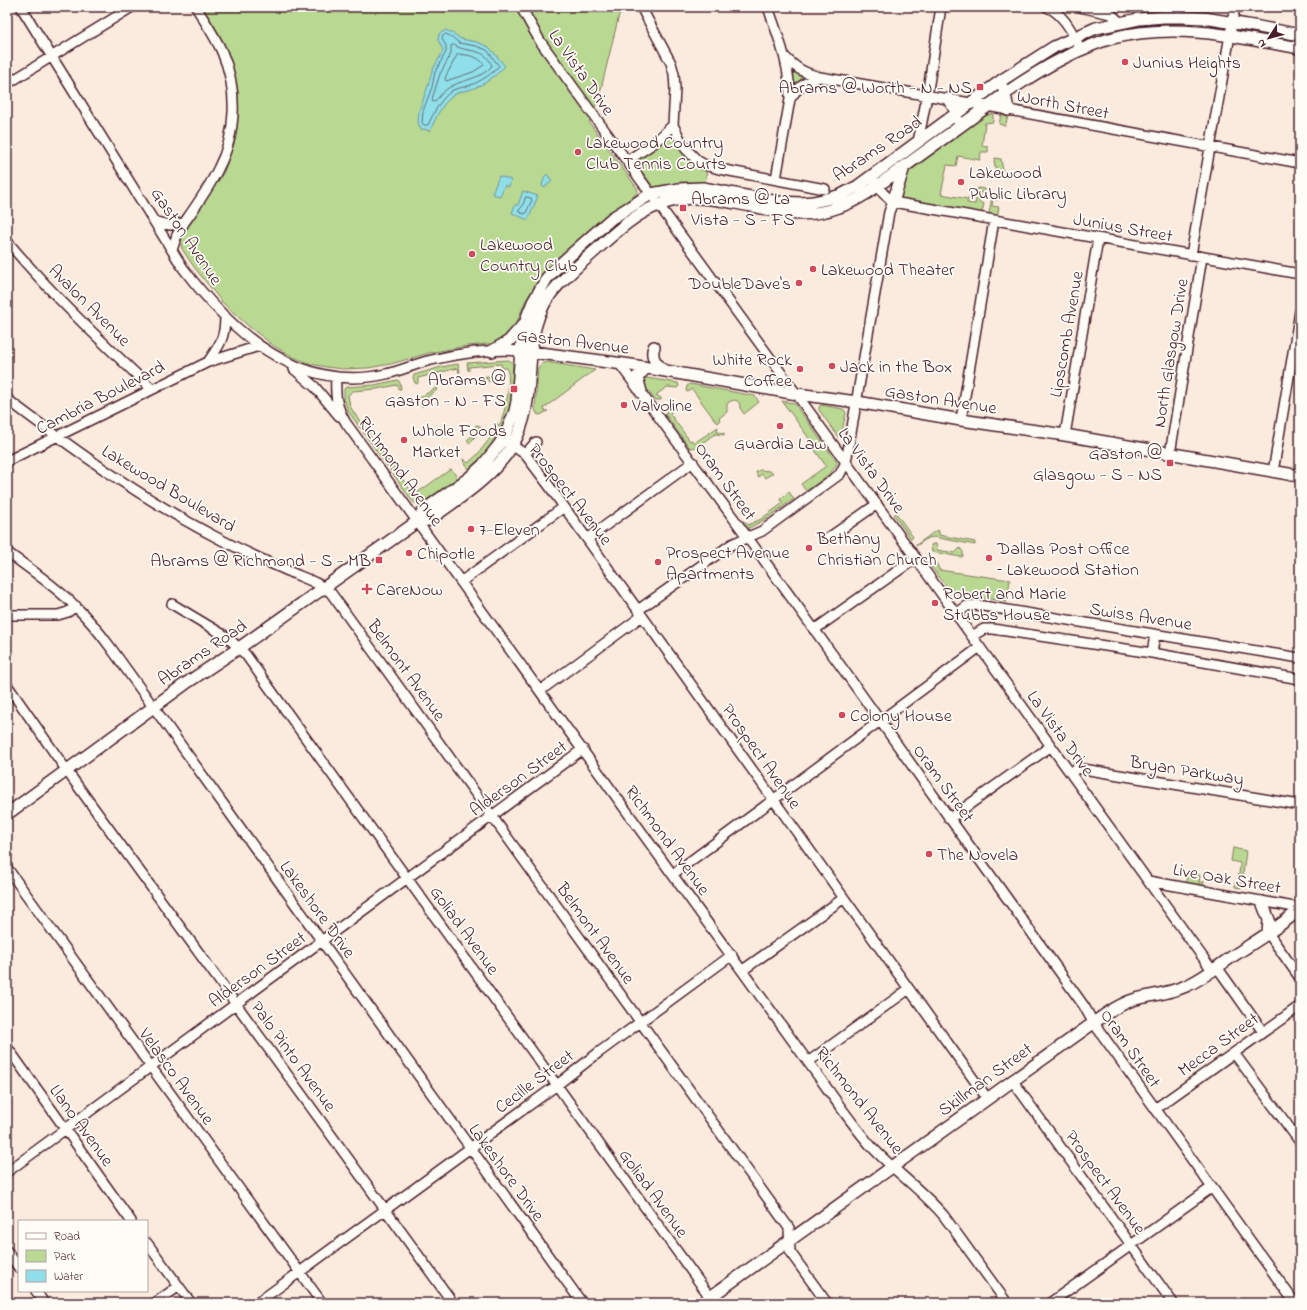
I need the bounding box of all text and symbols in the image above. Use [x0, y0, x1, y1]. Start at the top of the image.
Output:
north arrow [1249, 18, 1289, 58]
street label: La Vista Drive [541, 25, 620, 123]
text: N [1253, 36, 1270, 51]
place label: Junius Heights [1133, 51, 1241, 78]
marker: Junius Heights [1120, 57, 1130, 67]
place label: Abrams @ Worth - N - NS [778, 76, 972, 102]
marker: Abrams @ Worth - N - NS [975, 82, 985, 92]
street label: Worth Street [1014, 84, 1111, 128]
street label: Abrams Road [828, 110, 928, 189]
place label: Lakewood Country Club Tennis Courts [586, 131, 726, 178]
marker: Lakewood Country Club Tennis Courts [573, 147, 583, 157]
place label: Lakewood Public Library [969, 161, 1067, 208]
marker: Lakewood Public Library [956, 177, 966, 187]
street label: Gaston Avenue [143, 183, 228, 292]
place label: Abrams @ La Vista - S - FS [690, 187, 795, 234]
marker: Abrams @ La Vista - S - FS [678, 203, 688, 213]
street label: Junius Street [1071, 207, 1174, 250]
place label: Lakewood Country Club [480, 233, 578, 280]
marker: Lakewood Country Club [467, 249, 477, 259]
place label: Lakewood Theater [821, 258, 955, 284]
street label: Avalon Avenue [41, 259, 136, 354]
marker: Lakewood Theater [808, 264, 818, 274]
street label: Lipscomb Avenue [1044, 268, 1092, 400]
place label: DoubleDave's [688, 272, 791, 298]
street label: North Glasgow Drive [1147, 276, 1198, 430]
marker: DoubleDave's [794, 278, 804, 288]
street label: Gaston Avenue [515, 323, 631, 363]
place label: White Rock Coffee [712, 348, 793, 395]
street label: Cambria Boulevard [32, 355, 170, 442]
place label: Jack in the Box [840, 355, 952, 381]
marker: Jack in the Box [827, 361, 837, 371]
marker: White Rock Coffee [795, 364, 805, 374]
place label: Abrams @ Gaston - N - FS [385, 368, 506, 415]
street label: Gaston Avenue [883, 379, 999, 423]
marker: Abrams @ Gaston - N - FS [509, 384, 519, 394]
place label: Valvoline [631, 394, 693, 420]
marker: Valvoline [619, 400, 629, 410]
street label: Richmond Avenue [351, 412, 449, 533]
place label: Whole Foods Market [412, 419, 507, 466]
marker: Guardia Law [775, 421, 785, 431]
street label: La Vista Drive [830, 423, 911, 520]
place label: Guardia Law [734, 432, 826, 458]
marker: Whole Foods Market [399, 435, 409, 445]
street label: Oram Street [687, 438, 762, 527]
street label: Lakewood Boulevard [96, 439, 240, 540]
street label: Prospect Avenue [521, 439, 618, 553]
place label: Gaston @ Glasgow - S - NS [1033, 442, 1162, 490]
marker: Gaston @ Glasgow - S - NS [1165, 458, 1175, 468]
place label: 7-Eleven [479, 518, 540, 544]
marker: 7-Eleven [466, 524, 476, 534]
place label: Bethany Christian Church [816, 527, 937, 574]
place label: Dallas Post Office – Lakewood Station [996, 537, 1139, 584]
place label: Prospect Avenue Apartments [666, 541, 791, 588]
place label: Chipotle [417, 542, 476, 568]
marker: Bethany Christian Church [804, 543, 814, 553]
marker: Chipotle [404, 548, 414, 558]
place label: Abrams @ Richmond - S - MB [150, 549, 371, 575]
marker: Dallas Post Office – Lakewood Station [984, 553, 994, 563]
marker: Abrams @ Richmond - S - MB [374, 555, 384, 565]
marker: Prospect Avenue Apartments [653, 557, 663, 567]
place label: CareNow [376, 578, 443, 604]
place label: Robert and Marie Stubbs House [943, 582, 1067, 629]
marker: CareNow [361, 583, 373, 595]
street label: Swiss Avenue [1088, 597, 1195, 639]
marker: Robert and Marie Stubbs House [930, 598, 940, 608]
street label: Abrams Road [153, 614, 253, 693]
street label: Belmont Avenue [359, 614, 452, 728]
street label: La Vista Drive [1019, 686, 1100, 783]
street label: Prospect Avenue [714, 699, 807, 816]
place label: Colony House [850, 704, 953, 730]
marker: Colony House [837, 710, 847, 720]
street label: Alderson Street [465, 735, 573, 824]
street label: Oram Street [905, 740, 980, 829]
street label: Bryan Parkway [1127, 750, 1245, 794]
street label: Richmond Avenue [618, 781, 716, 902]
place label: The Novela [937, 843, 1018, 869]
marker: The Novela [924, 849, 934, 859]
street label: Lakeshore Drive [272, 856, 361, 965]
street label: Live Oak Street [1171, 858, 1283, 902]
street label: Belmont Avenue [548, 877, 641, 991]
street label: Goliad Avenue [422, 881, 505, 982]
street label: Alderson Street [204, 926, 312, 1015]
street label: Palo Pinto Avenue [243, 996, 342, 1119]
street label: Oram Street [1093, 1004, 1166, 1094]
street label: Mecca Street [1173, 1007, 1265, 1084]
street label: Velasco Avenue [131, 1023, 220, 1132]
street label: Skillman Street [934, 1037, 1039, 1124]
street label: Richmond Avenue [808, 1042, 909, 1161]
street label: Cecille Street [490, 1044, 580, 1121]
street label: Llano Avenue [42, 1080, 120, 1173]
street label: Lakeshore Drive [461, 1119, 550, 1228]
street label: Prospect Avenue [1058, 1126, 1152, 1242]
street label: Goliad Avenue [611, 1144, 694, 1245]
legend [18, 1220, 148, 1292]
text: Road [54, 1228, 80, 1246]
text: Park [54, 1248, 76, 1266]
text: Water [54, 1268, 83, 1286]

